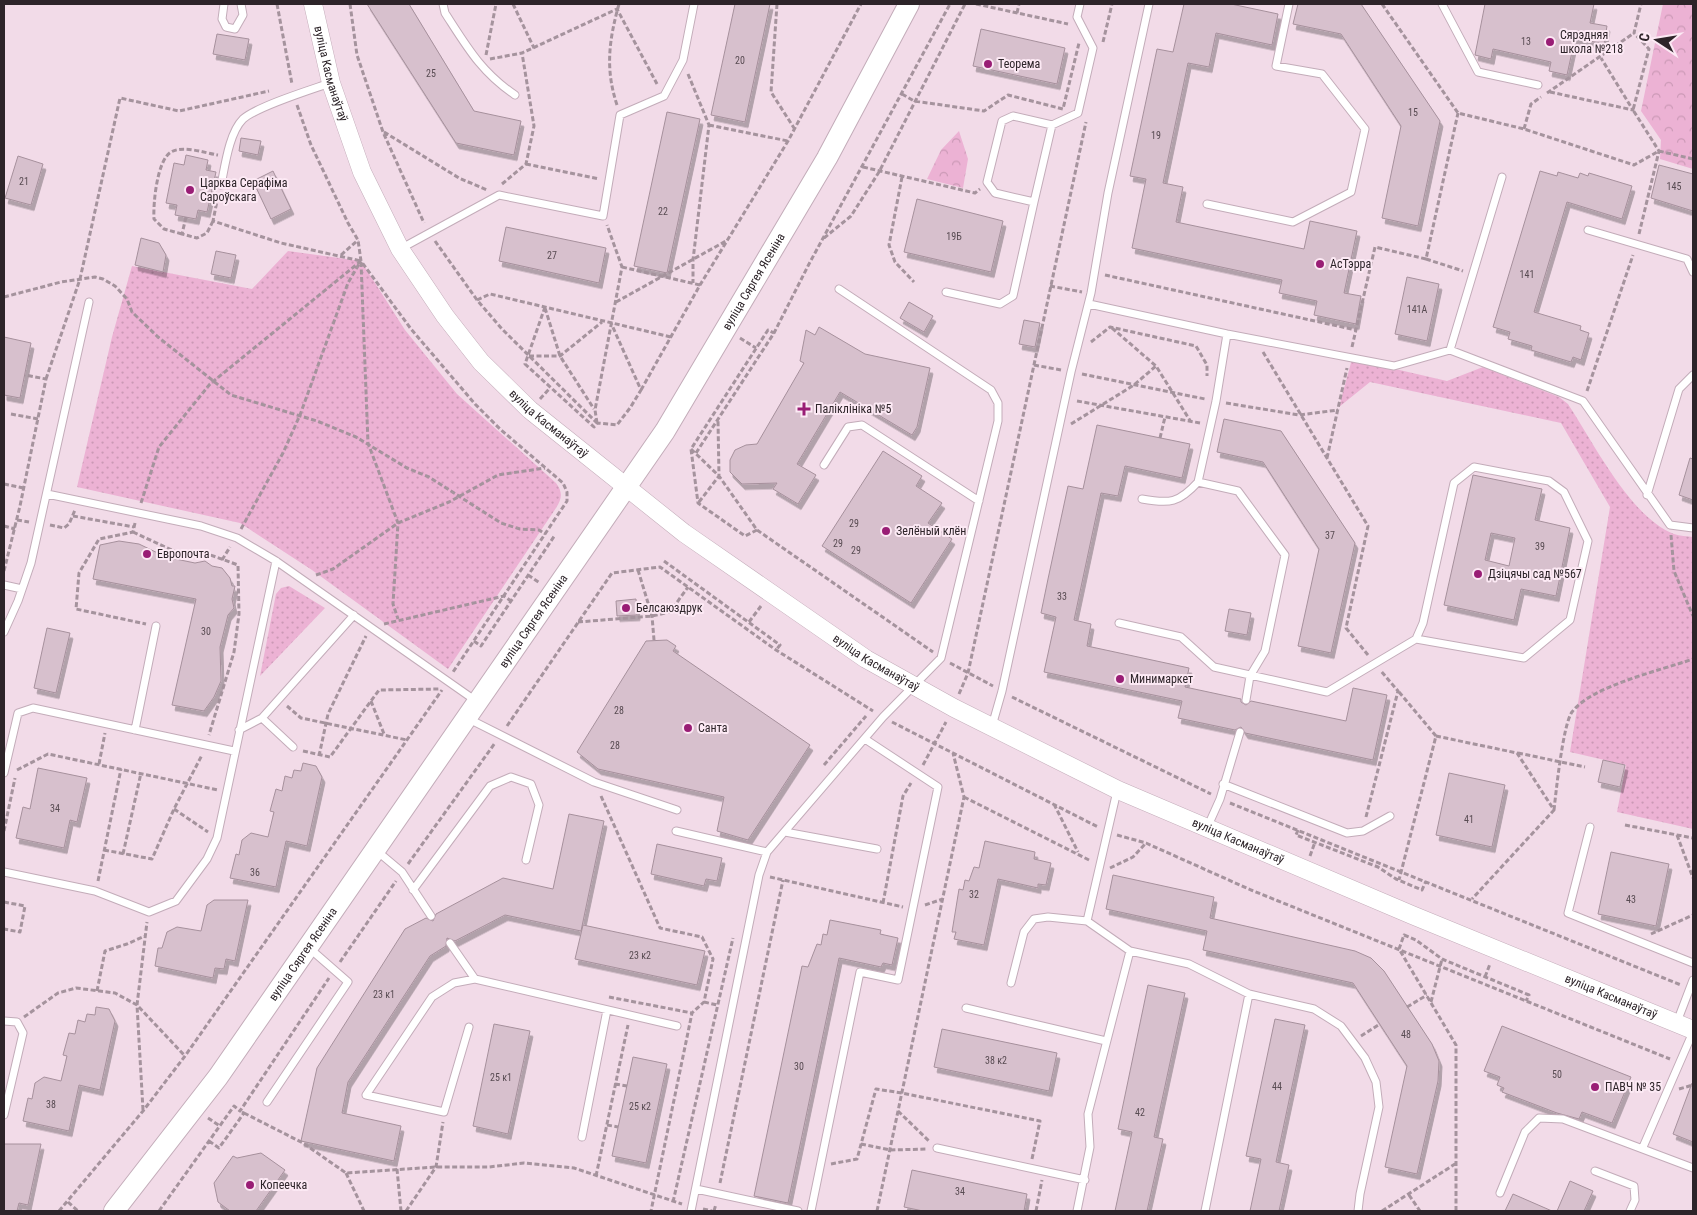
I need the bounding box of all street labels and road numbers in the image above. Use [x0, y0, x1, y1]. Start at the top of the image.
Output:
street label: вуліца Касманаўтаў [311, 25, 351, 123]
street label: вуліца Сяргея Ясеніна [720, 230, 788, 332]
street label: вуліца Касманаўтаў [506, 387, 591, 461]
street label: вуліца Сяргея Ясеніна [496, 572, 571, 670]
street label: вуліца Касманаўтаў [830, 631, 922, 694]
street label: вуліца Касманаўтаў [1190, 815, 1286, 867]
street label: вуліца Сяргея Ясеніна [266, 905, 340, 1003]
street label: вуліца Касманаўтаў [1563, 971, 1659, 1022]

